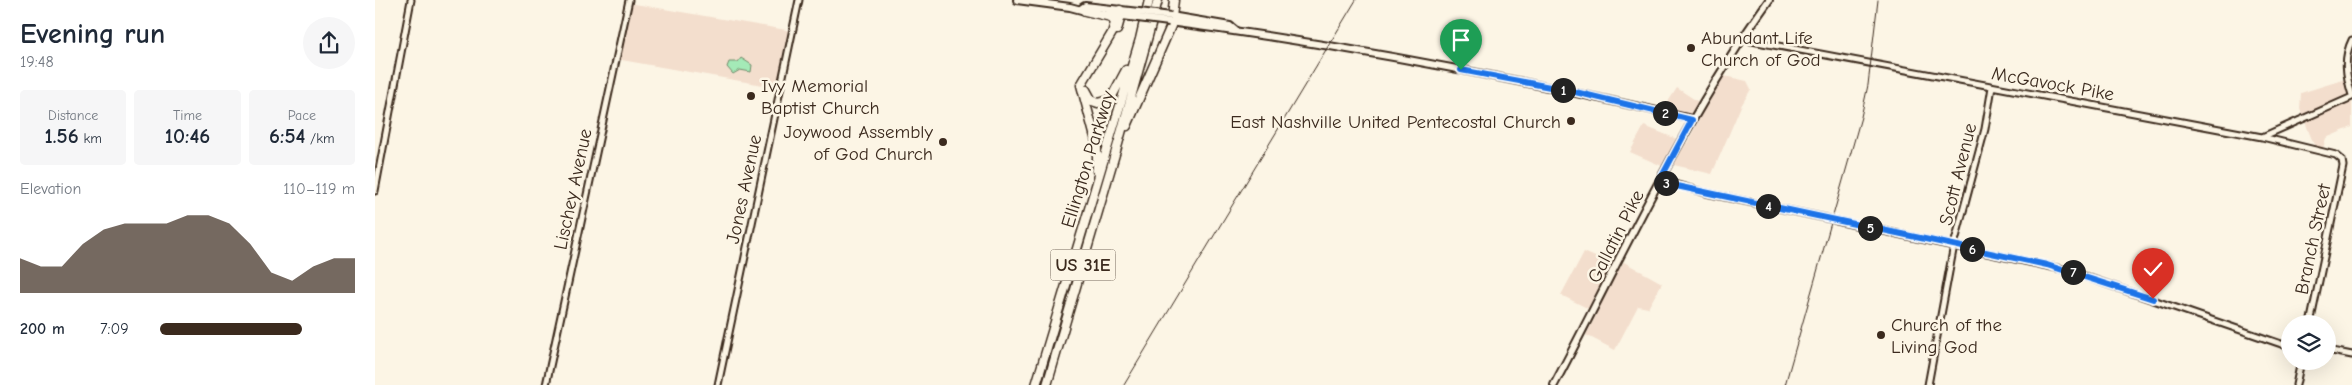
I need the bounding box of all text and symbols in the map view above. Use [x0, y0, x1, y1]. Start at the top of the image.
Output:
button: share [303, 17, 355, 69]
text: Evening run [20, 18, 165, 50]
pin [1440, 19, 1482, 70]
icon: arrive [1447, 26, 1475, 54]
place label: Abundant Life Church of God [1701, 27, 1821, 71]
marker: Abundant Life Church of God [1685, 42, 1697, 54]
text: 19:48 [20, 53, 54, 71]
street label: McGavock Pike [1990, 62, 2116, 106]
place label: Ivy Memorial Baptist Church [761, 75, 880, 119]
pin: 1 [1551, 78, 1575, 102]
text: 1 [1561, 82, 1566, 99]
street label: Ellington Parkway [1057, 88, 1119, 230]
marker: Ivy Memorial Baptist Church [745, 90, 757, 102]
pin: 2 [1653, 100, 1677, 126]
text: 2 [1662, 105, 1669, 122]
text: Distance [48, 107, 98, 124]
text: Time [173, 107, 202, 124]
text: Pace [288, 107, 316, 124]
place label: East Nashville United Pentecostal Church [1230, 111, 1561, 133]
marker: East Nashville United Pentecostal Church [1565, 115, 1577, 127]
place label: Joywood Assembly of God Church [783, 121, 934, 165]
street label: Scott Avenue [1935, 121, 1981, 228]
text: 1.56 [45, 124, 79, 148]
text: 10:46 [165, 124, 210, 148]
text: 6:54 [269, 124, 305, 148]
street label: Lischey Avenue [549, 127, 597, 252]
text: km [79, 130, 102, 147]
text: /km [305, 130, 335, 147]
street label: Jones Avenue [722, 133, 766, 246]
marker: Joywood Assembly of God Church [937, 136, 949, 148]
pin: 3 [1653, 170, 1679, 196]
text: 3 [1663, 175, 1670, 192]
text: Elevation [20, 180, 81, 198]
text: 110–119 m [283, 180, 355, 198]
street label: Branch Street [2291, 181, 2336, 297]
street label: Gallatin Pike [1583, 186, 1649, 287]
pin: 4 [1755, 194, 1781, 218]
text: 4 [1765, 198, 1772, 215]
pin: 5 [1857, 216, 1883, 240]
text: 5 [1867, 220, 1874, 237]
pin: 6 [1959, 236, 1985, 262]
text: 6 [1969, 241, 1976, 258]
pin [2132, 248, 2174, 299]
road number: US 31E [1051, 250, 1115, 280]
icon: check [2139, 255, 2167, 283]
pin: 7 [2061, 260, 2085, 284]
text: 7 [2070, 264, 2077, 281]
place label: Church of the Living God [1891, 314, 2002, 358]
map controls [2281, 315, 2336, 370]
button: layers [2281, 315, 2336, 370]
text: 200 m [20, 320, 65, 338]
text: 7:09 [100, 320, 129, 338]
marker: Church of the Living God [1875, 329, 1887, 341]

